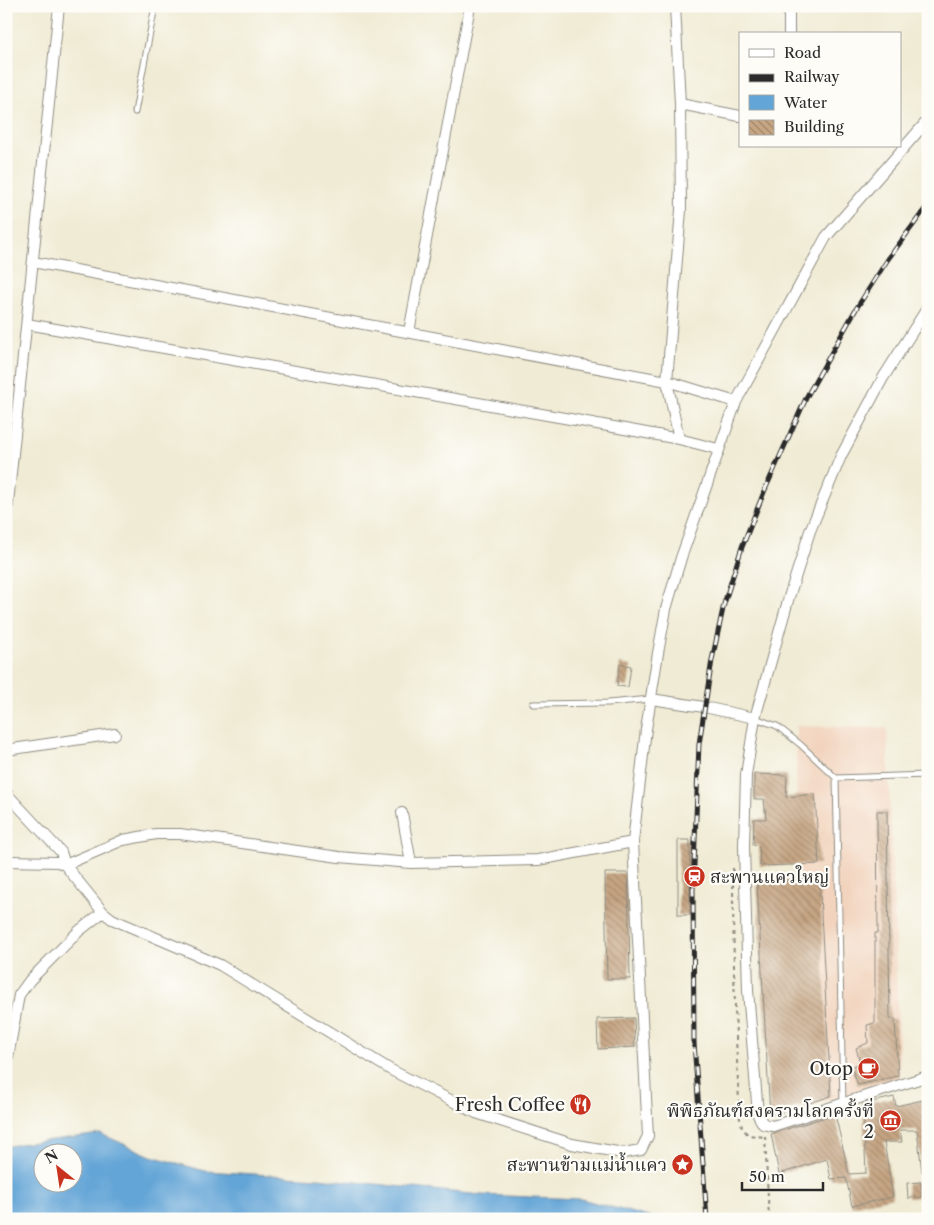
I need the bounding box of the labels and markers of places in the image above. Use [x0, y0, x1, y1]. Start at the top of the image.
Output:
station icon: สะพานแควใหญ่ [682, 865, 706, 889]
place label: สะพานแควใหญ่ [710, 865, 829, 888]
cafe icon: Otop [857, 1057, 881, 1081]
place label: Otop [810, 1058, 853, 1080]
restaurant icon: Fresh Coffee [569, 1093, 593, 1117]
place label: Fresh Coffee [455, 1094, 565, 1116]
place label: พิพิธภัณฑ์สงครามโลกครั้งที่ 2 [667, 1097, 874, 1143]
museum icon: พิพิธภัณฑ์สงครามโลกครั้งที่ 2 [878, 1109, 902, 1133]
place label: สะพานข้ามแม่น้ำแคว [507, 1151, 667, 1176]
place icon: สะพานข้ามแม่น้ำแคว [671, 1153, 695, 1177]

